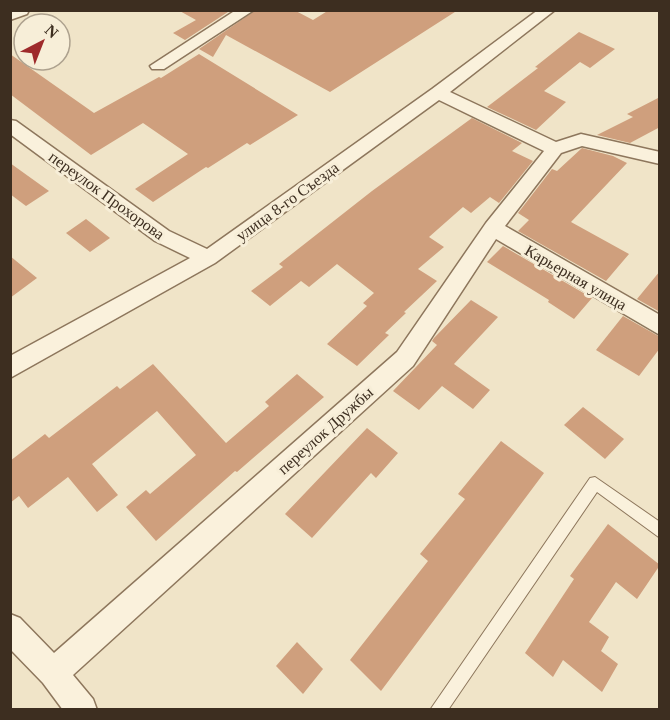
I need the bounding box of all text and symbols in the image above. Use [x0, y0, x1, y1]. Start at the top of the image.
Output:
north arrow [12, 12, 72, 72]
text: N [42, 21, 62, 42]
street label: переулок Прохорова [45, 148, 168, 244]
street label: улица 8-го Съезда [233, 159, 342, 245]
street label: Карьерная улица [521, 241, 630, 314]
street label: переулок Дружбы [274, 383, 377, 478]

